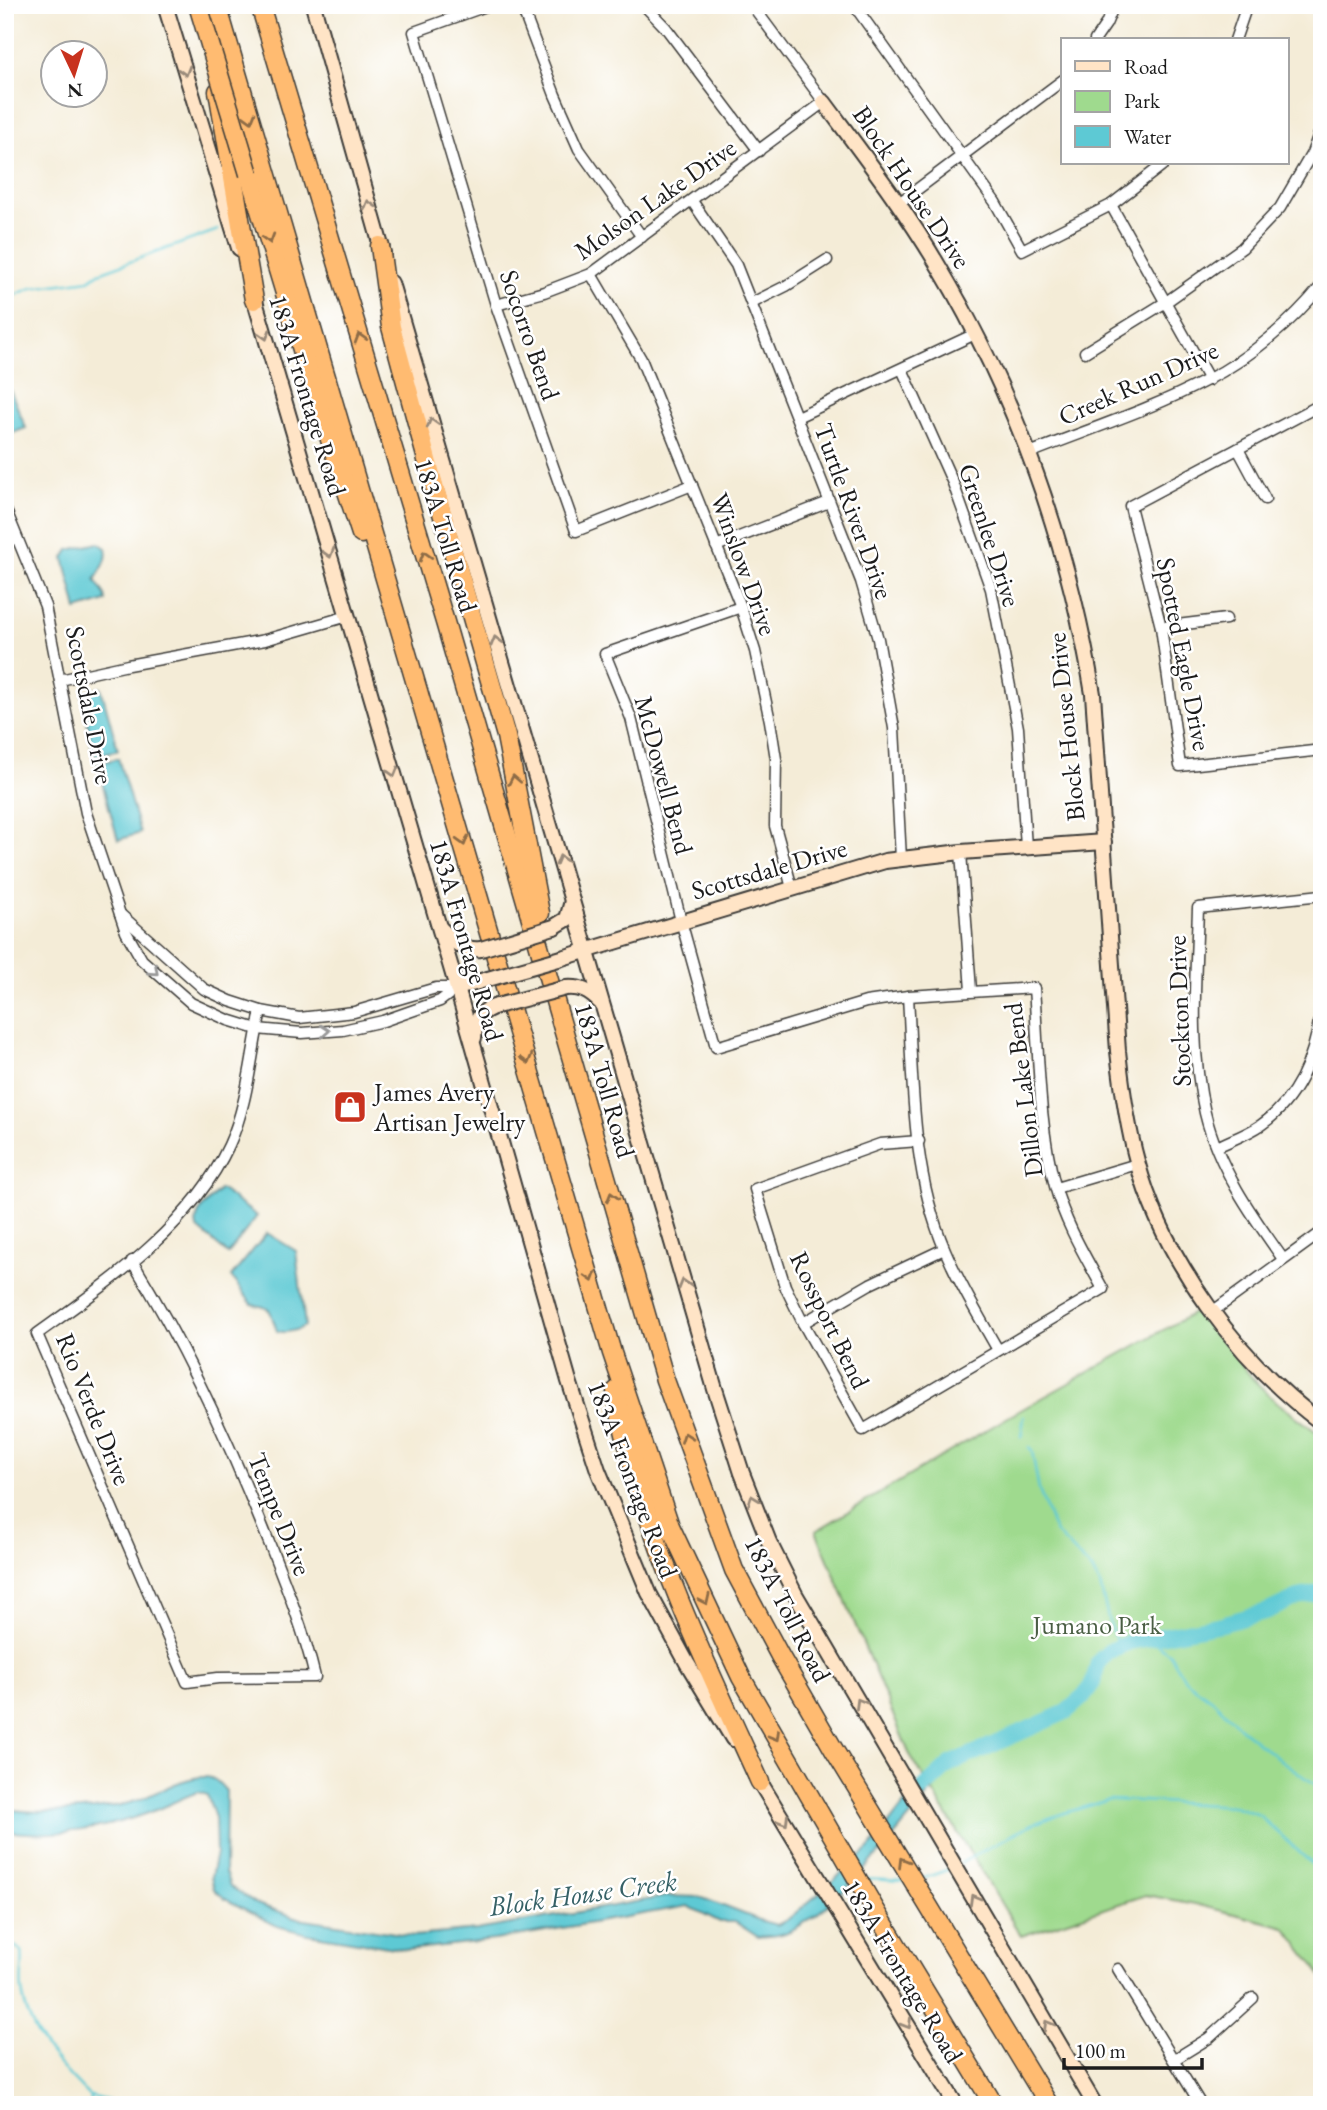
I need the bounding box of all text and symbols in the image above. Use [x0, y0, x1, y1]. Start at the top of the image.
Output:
north arrow [38, 38, 108, 108]
legend [1061, 38, 1288, 164]
text: Road [1124, 53, 1168, 80]
one-way arrow [176, 64, 191, 76]
text: N [66, 77, 84, 104]
text: Park [1124, 87, 1161, 114]
street label: Block House Drive [845, 99, 979, 275]
one-way arrow [241, 112, 256, 124]
text: Water [1124, 123, 1171, 150]
street label: Molson Lake Drive [567, 130, 743, 268]
one-way arrow [363, 199, 377, 211]
one-way arrow [260, 233, 275, 245]
street label: Socorro Bend [492, 265, 568, 405]
street label: 183A Frontage Road [261, 290, 355, 501]
one-way arrow [256, 329, 271, 341]
one-way arrow [353, 333, 368, 345]
street label: Creek Run Drive [1053, 333, 1223, 433]
one-way arrow [426, 417, 441, 429]
street label: Turtle River Drive [806, 418, 902, 604]
street label: 183A Toll Road [406, 454, 486, 617]
street label: Greenlee Drive [951, 459, 1029, 611]
street label: Winslow Drive [703, 488, 785, 640]
one-way arrow [321, 547, 336, 559]
one-way arrow [419, 550, 434, 562]
street label: Spotted Eagle Drive [1149, 555, 1219, 753]
street label: Scottsdale Drive [58, 623, 122, 787]
street label: Block House Drive [1039, 631, 1093, 823]
one-way arrow [490, 636, 505, 648]
street label: McDowell Bend [627, 692, 702, 859]
one-way arrow [384, 766, 399, 778]
one-way arrow [508, 774, 523, 786]
street label: Scottsdale Drive [687, 831, 851, 907]
street label: 183A Frontage Road [422, 835, 512, 1046]
one-way arrow [455, 835, 469, 847]
one-way arrow [554, 854, 569, 866]
street label: Stockton Drive [1159, 935, 1199, 1087]
one-way arrow [146, 963, 159, 975]
street label: 183A Toll Road [567, 998, 644, 1162]
street label: Dillon Lake Bend [995, 1000, 1051, 1179]
one-way arrow [320, 1024, 331, 1039]
one-way arrow [519, 1053, 533, 1065]
place label: James Avery Artisan Jewelry [372, 1075, 526, 1139]
shop icon: James Avery Artisan Jewelry [331, 1088, 369, 1126]
one-way arrow [605, 1191, 620, 1203]
street label: Rossport Bend [782, 1246, 878, 1395]
one-way arrow [583, 1271, 598, 1283]
one-way arrow [677, 1278, 692, 1290]
street label: Rio Verde Drive [48, 1328, 140, 1490]
street label: 183A Frontage Road [580, 1375, 687, 1583]
one-way arrow [680, 1431, 694, 1443]
street label: Tempe Drive [240, 1448, 320, 1580]
one-way arrow [747, 1495, 761, 1507]
street label: 183A Toll Road [737, 1530, 840, 1689]
one-way arrow [697, 1593, 711, 1605]
park label: Jumano Park [1030, 1608, 1162, 1642]
one-way arrow [855, 1697, 868, 1710]
one-way arrow [767, 1728, 780, 1741]
one-way arrow [776, 1814, 789, 1827]
one-way arrow [898, 1856, 911, 1869]
water label: Block House Creek [486, 1862, 680, 1924]
street label: 183A Frontage Road [835, 1873, 972, 2070]
one-way arrow [970, 1894, 983, 1907]
one-way arrow [898, 2016, 911, 2029]
one-way arrow [1043, 2020, 1056, 2032]
scale bar [1064, 2026, 1203, 2070]
text: 100 m [1075, 2037, 1126, 2064]

